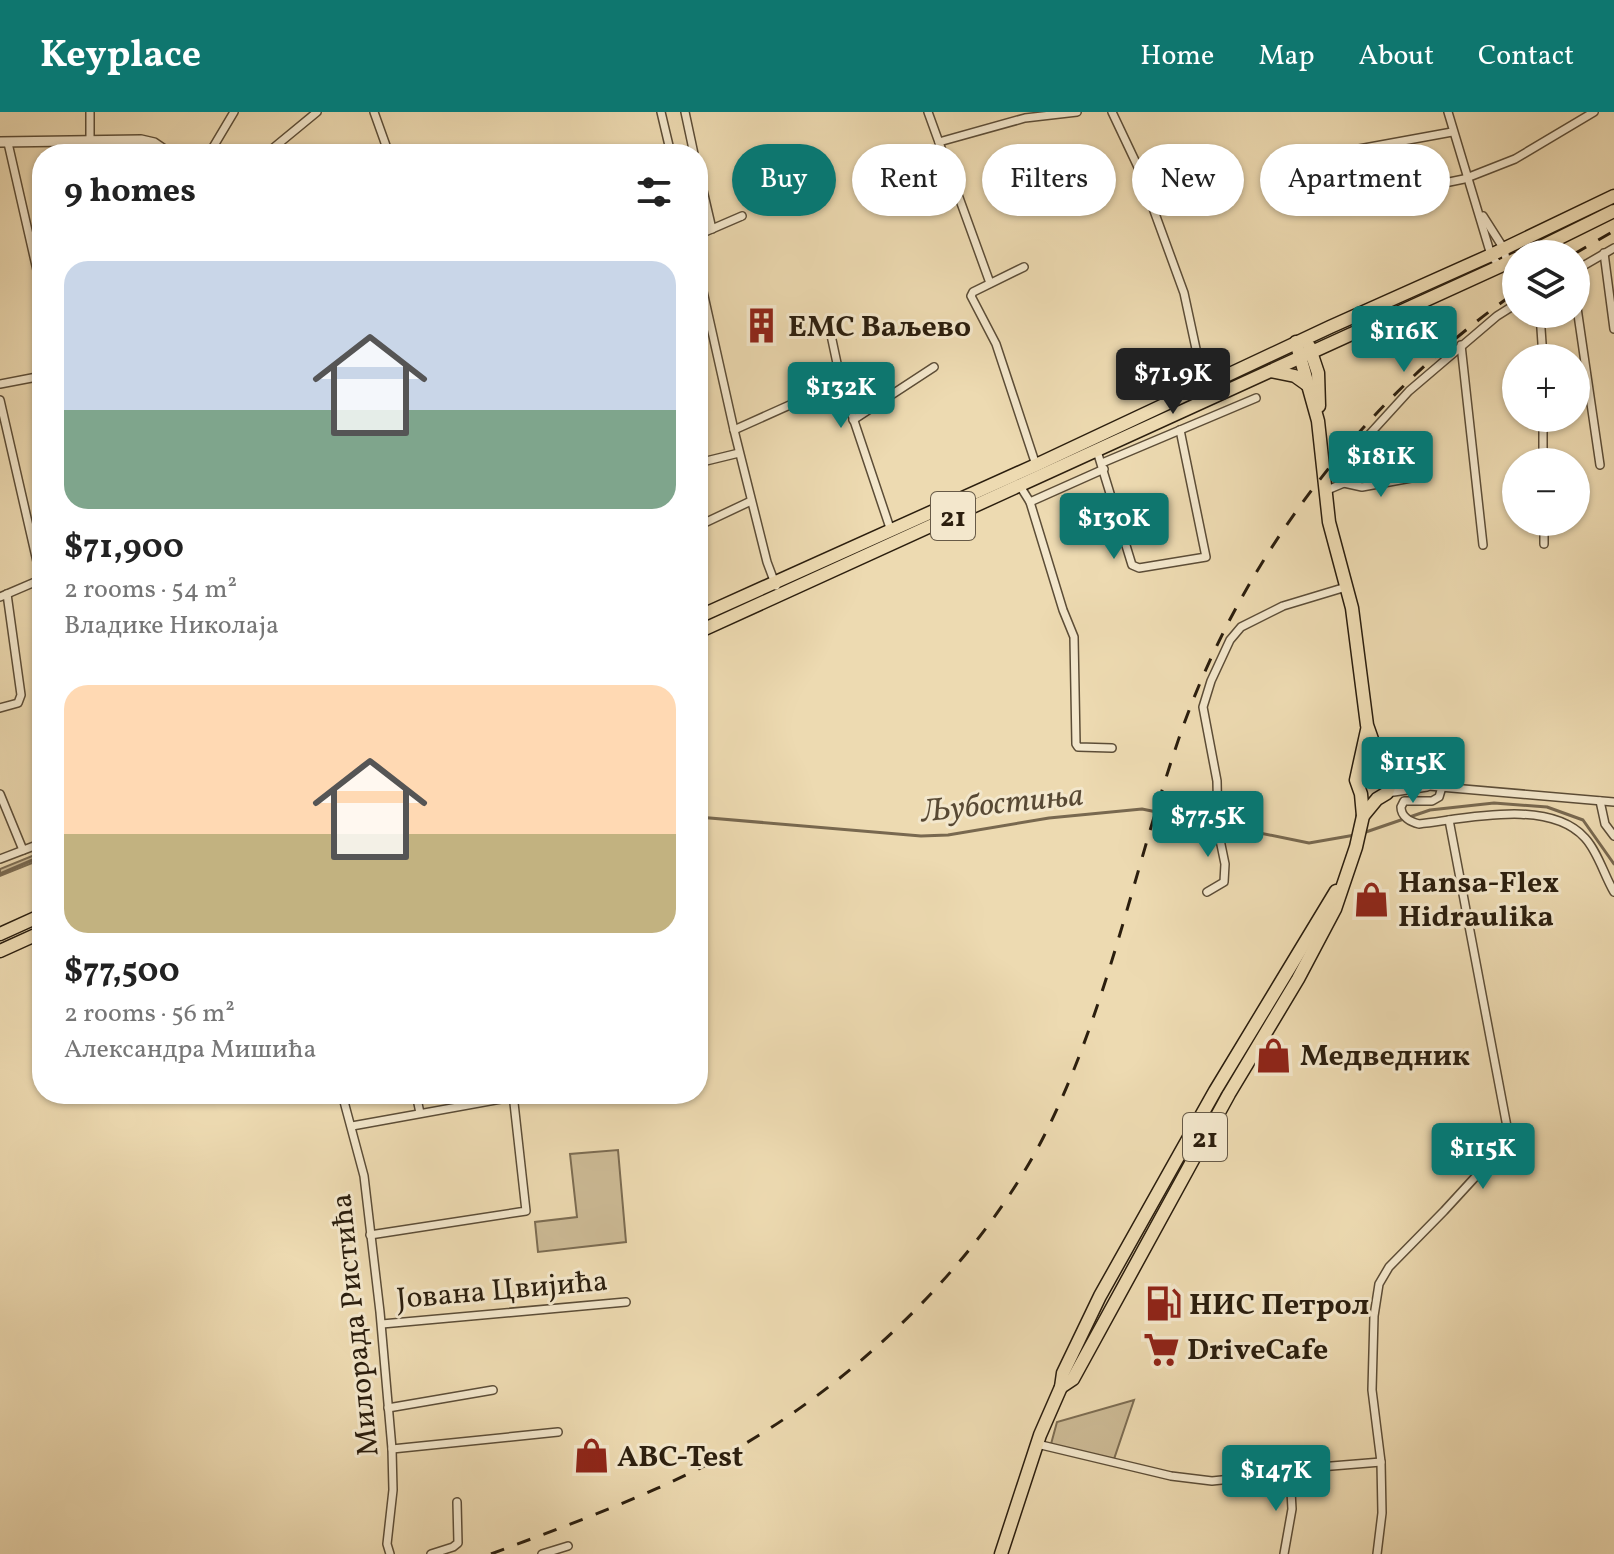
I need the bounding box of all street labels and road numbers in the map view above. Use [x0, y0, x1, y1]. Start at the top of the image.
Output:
road number: 21 [931, 492, 975, 540]
road number: 21 [1183, 1113, 1227, 1161]
street label: Милорада Ристића [321, 1191, 391, 1458]
street label: Јована Цвијића [395, 1261, 610, 1321]

